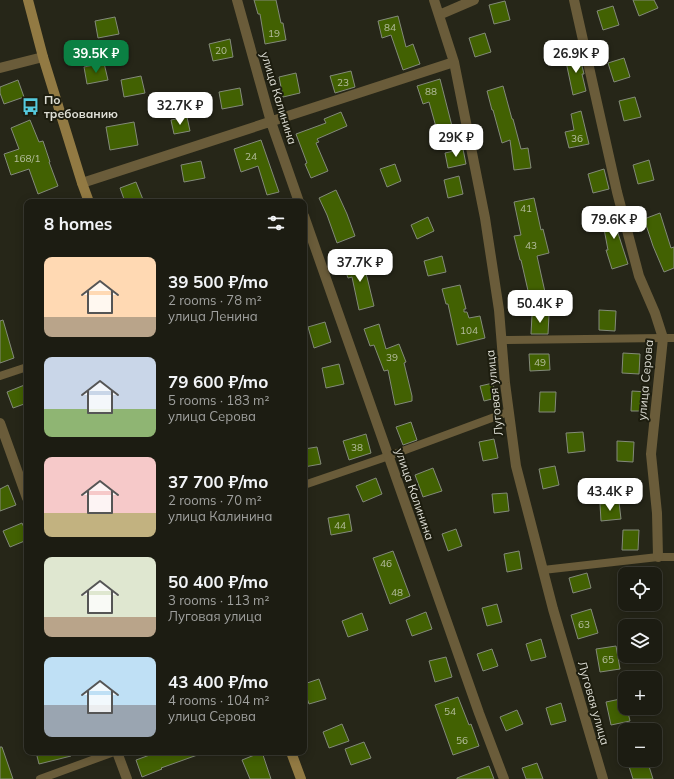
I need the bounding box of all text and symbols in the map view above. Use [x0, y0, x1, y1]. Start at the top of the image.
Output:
house number: 84 [384, 21, 396, 34]
house number: 19 [268, 27, 280, 40]
pin: 39.5K ₽ [59, 40, 133, 74]
pin: 26.9K ₽ [539, 40, 613, 74]
house number: 20 [215, 44, 227, 57]
text: 39.5K ₽ [73, 45, 119, 61]
text: 26.9K ₽ [553, 45, 599, 61]
street label: улица Калинина [258, 50, 300, 146]
house number: 23 [337, 76, 349, 89]
house number: 88 [425, 85, 437, 98]
place label: По требованию [44, 92, 118, 121]
pin: 32.7K ₽ [143, 92, 217, 126]
bus stop icon: По требованию [21, 96, 41, 116]
text: 32.7K ₽ [157, 97, 203, 113]
pin: 29K ₽ [428, 124, 484, 158]
text: 29K ₽ [438, 129, 474, 145]
house number: 36 [571, 132, 583, 145]
house number: 24 [245, 150, 257, 163]
house number: 168/1 [14, 152, 40, 165]
house number: 41 [520, 202, 532, 215]
pin: 79.6K ₽ [577, 206, 651, 240]
text: 79.6K ₽ [591, 211, 637, 227]
icon: filters [265, 212, 287, 234]
text: 8 homes [44, 213, 112, 234]
house number: 43 [525, 239, 537, 252]
pin: 37.7K ₽ [323, 249, 397, 283]
text: 37.7K ₽ [337, 254, 383, 270]
text: 39 500 ₽/mo [168, 271, 268, 292]
icon: home [76, 273, 124, 321]
pin: 50.4K ₽ [503, 290, 577, 324]
text: 2 rooms · 78 m² [168, 292, 262, 308]
text: 50.4K ₽ [517, 295, 563, 311]
text: улица Ленина [168, 308, 258, 324]
house number: 104 [460, 324, 478, 337]
street label: улица Серова [634, 339, 656, 421]
street label: Луговая улица [482, 349, 506, 437]
house number: 39 [386, 351, 398, 364]
house number: 49 [534, 356, 546, 369]
text: 79 600 ₽/mo [168, 371, 268, 392]
icon: home [76, 373, 124, 421]
text: 5 rooms · 183 m² [168, 392, 269, 408]
text: улица Серова [168, 408, 256, 424]
house number: 38 [351, 441, 363, 454]
street label: улица Калинина [392, 446, 438, 542]
text: 37 700 ₽/mo [168, 471, 268, 492]
icon: home [76, 473, 124, 521]
pin: 43.4K ₽ [573, 478, 647, 512]
text: 43.4K ₽ [587, 483, 633, 499]
text: 2 rooms · 70 m² [168, 492, 262, 508]
text: улица Калинина [168, 508, 272, 524]
house number: 44 [334, 519, 346, 532]
house number: 46 [380, 557, 392, 570]
map controls [618, 567, 662, 767]
button: locate [618, 567, 662, 611]
text: 50 400 ₽/mo [168, 571, 268, 592]
icon: home [76, 573, 124, 621]
house number: 48 [391, 586, 403, 599]
text: 3 rooms · 113 m² [168, 592, 269, 608]
text: Луговая улица [168, 608, 262, 624]
house number: 63 [578, 618, 590, 631]
button: layers [618, 619, 662, 663]
house number: 65 [602, 653, 614, 666]
street label: Луговая улица [575, 659, 613, 747]
text: 43 400 ₽/mo [168, 671, 268, 692]
button: + [618, 671, 662, 715]
icon: home [76, 673, 124, 721]
text: 4 rooms · 104 m² [168, 692, 269, 708]
house number: 54 [444, 705, 456, 718]
text: улица Серова [168, 708, 256, 724]
button: − [618, 723, 662, 767]
house number: 56 [456, 734, 468, 747]

